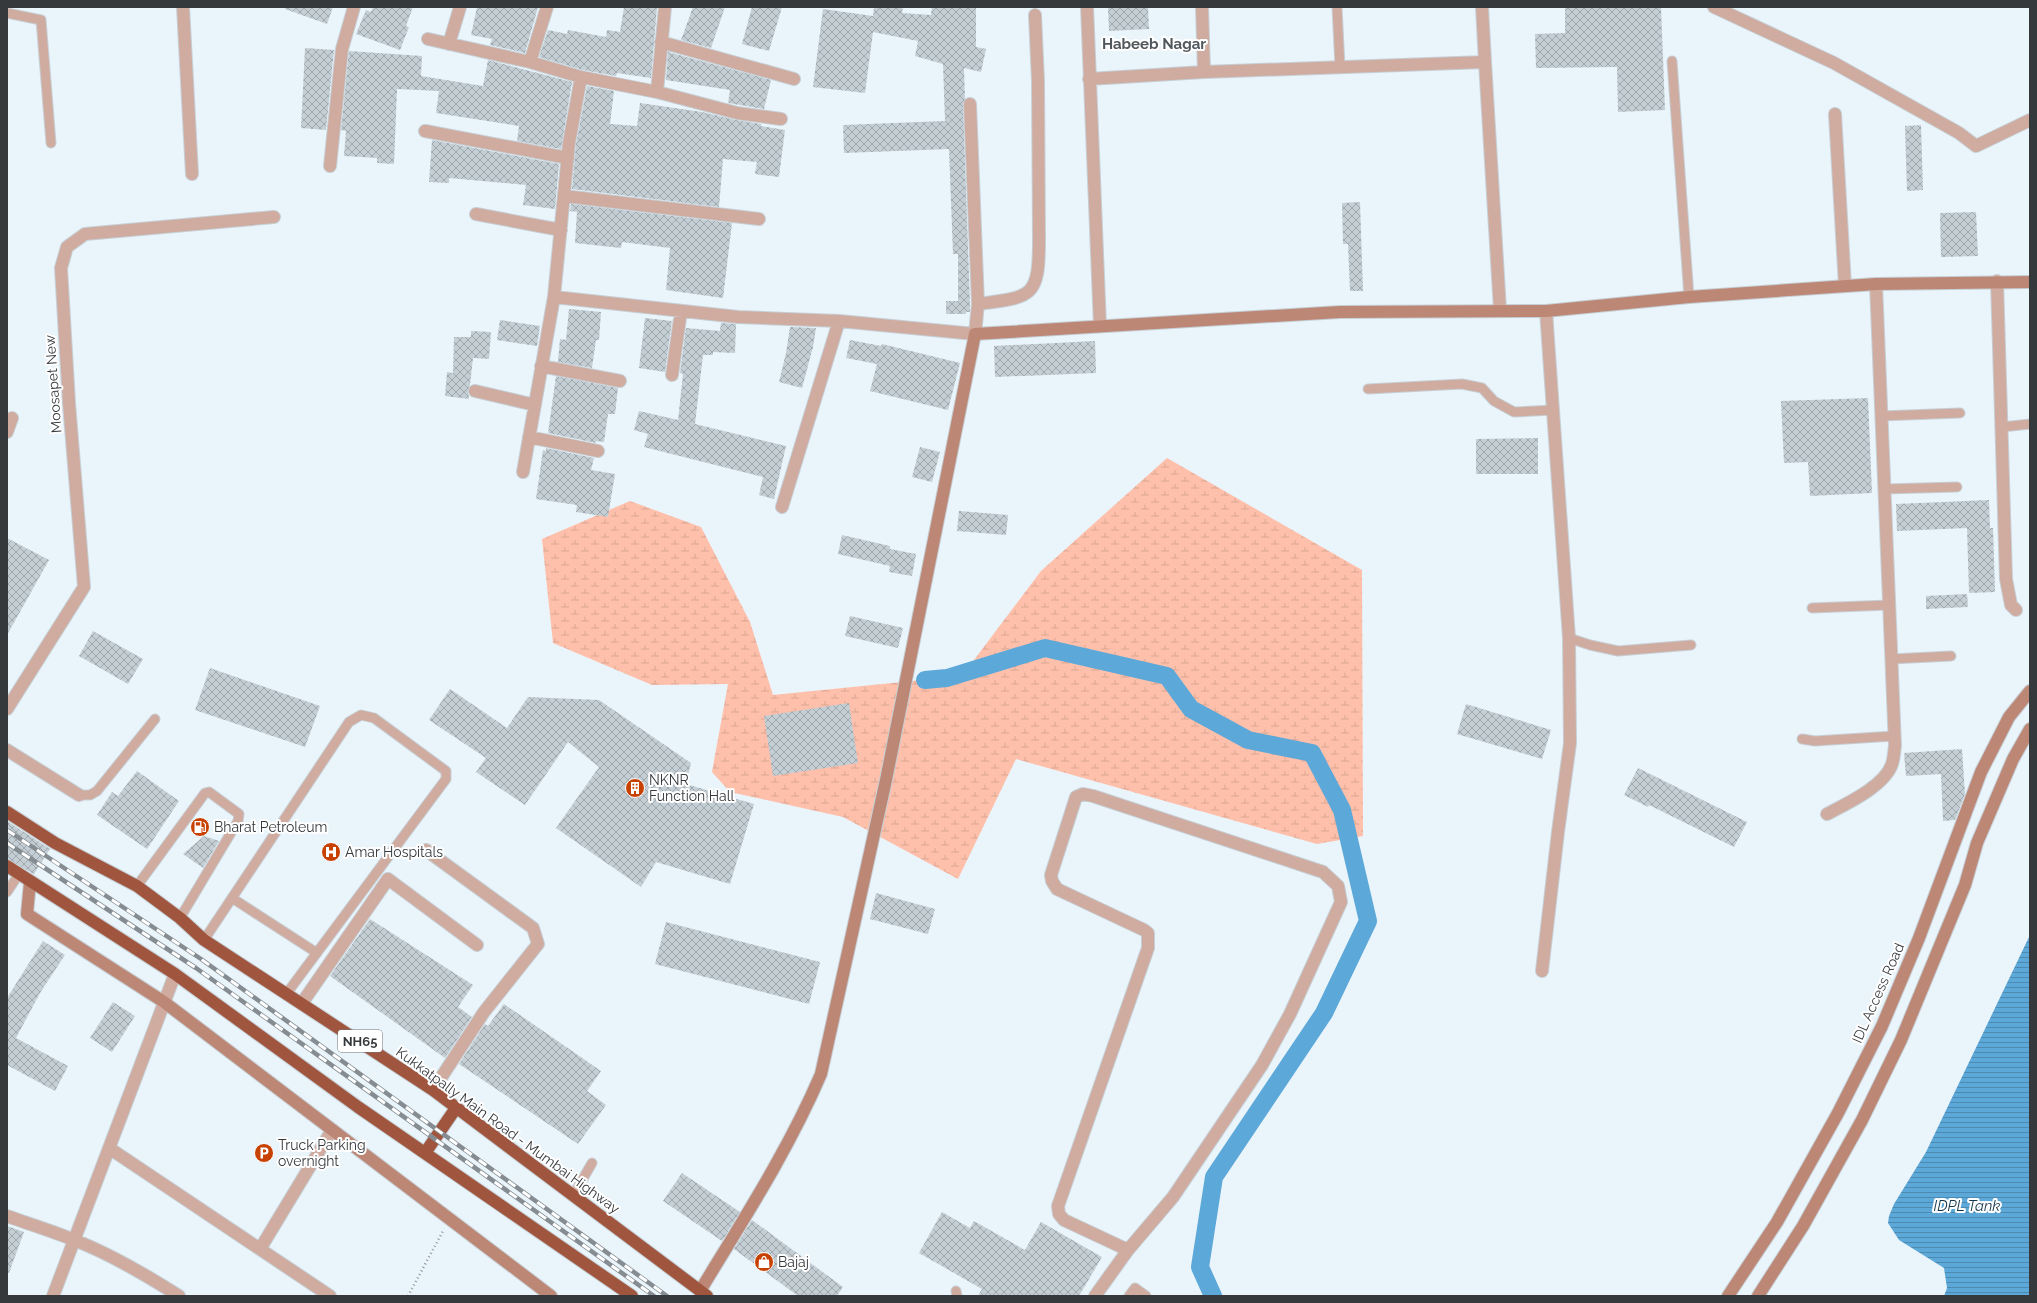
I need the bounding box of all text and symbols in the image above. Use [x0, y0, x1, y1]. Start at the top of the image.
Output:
district label: Habeeb Nagar [1102, 35, 1206, 53]
street label: Moosapet New [42, 334, 64, 434]
place label: NKNR Function Hall [649, 772, 734, 804]
building icon: NKNR Function Hall [624, 777, 646, 799]
fuel station icon: Bharat Petroleum [189, 816, 211, 838]
place label: Bharat Petroleum [214, 819, 327, 835]
hospital icon: Amar Hospitals [320, 841, 342, 863]
place label: Amar Hospitals [345, 844, 443, 860]
street label: IDL Access Road [1849, 941, 1907, 1045]
road number: NH65 [338, 1030, 382, 1052]
street label: Kukkatpally Main Road - Mumbai Highway [393, 1043, 623, 1217]
place label: Truck Parking overnight [278, 1137, 366, 1169]
parking icon: Truck Parking overnight [253, 1142, 275, 1164]
water label: IDPL Tank [1934, 1197, 2000, 1215]
shop icon: Bajaj [753, 1251, 775, 1273]
place label: Bajaj [778, 1254, 809, 1270]

